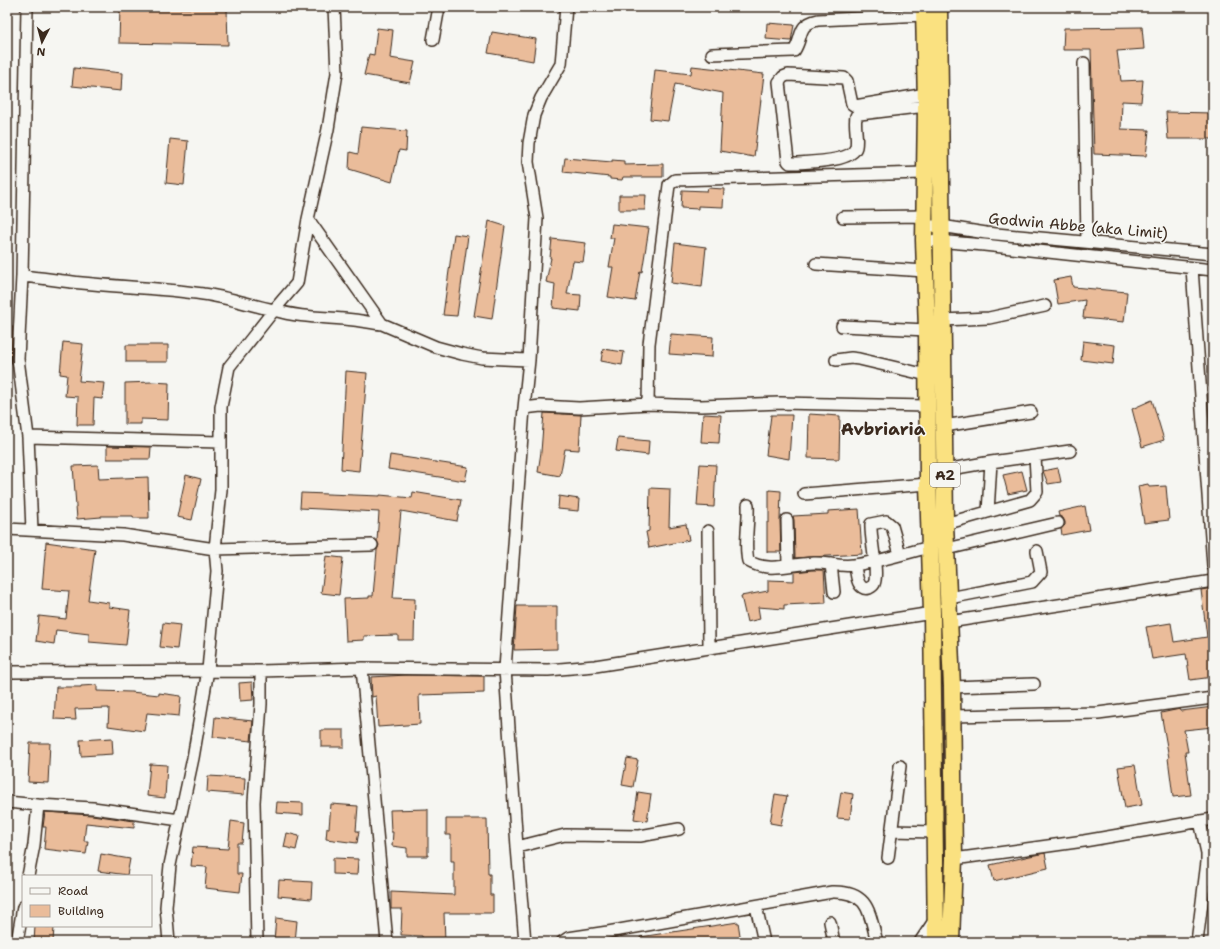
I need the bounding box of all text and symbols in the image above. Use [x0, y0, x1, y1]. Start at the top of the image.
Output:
north arrow [22, 22, 62, 62]
text: N [36, 44, 46, 59]
street label: Godwin Abbe (aka Limit) [987, 208, 1169, 244]
district label: Avbriaria [841, 418, 926, 440]
road number: A2 [930, 463, 960, 487]
legend [22, 875, 152, 927]
text: Road [58, 883, 89, 899]
text: Building [58, 903, 104, 919]

